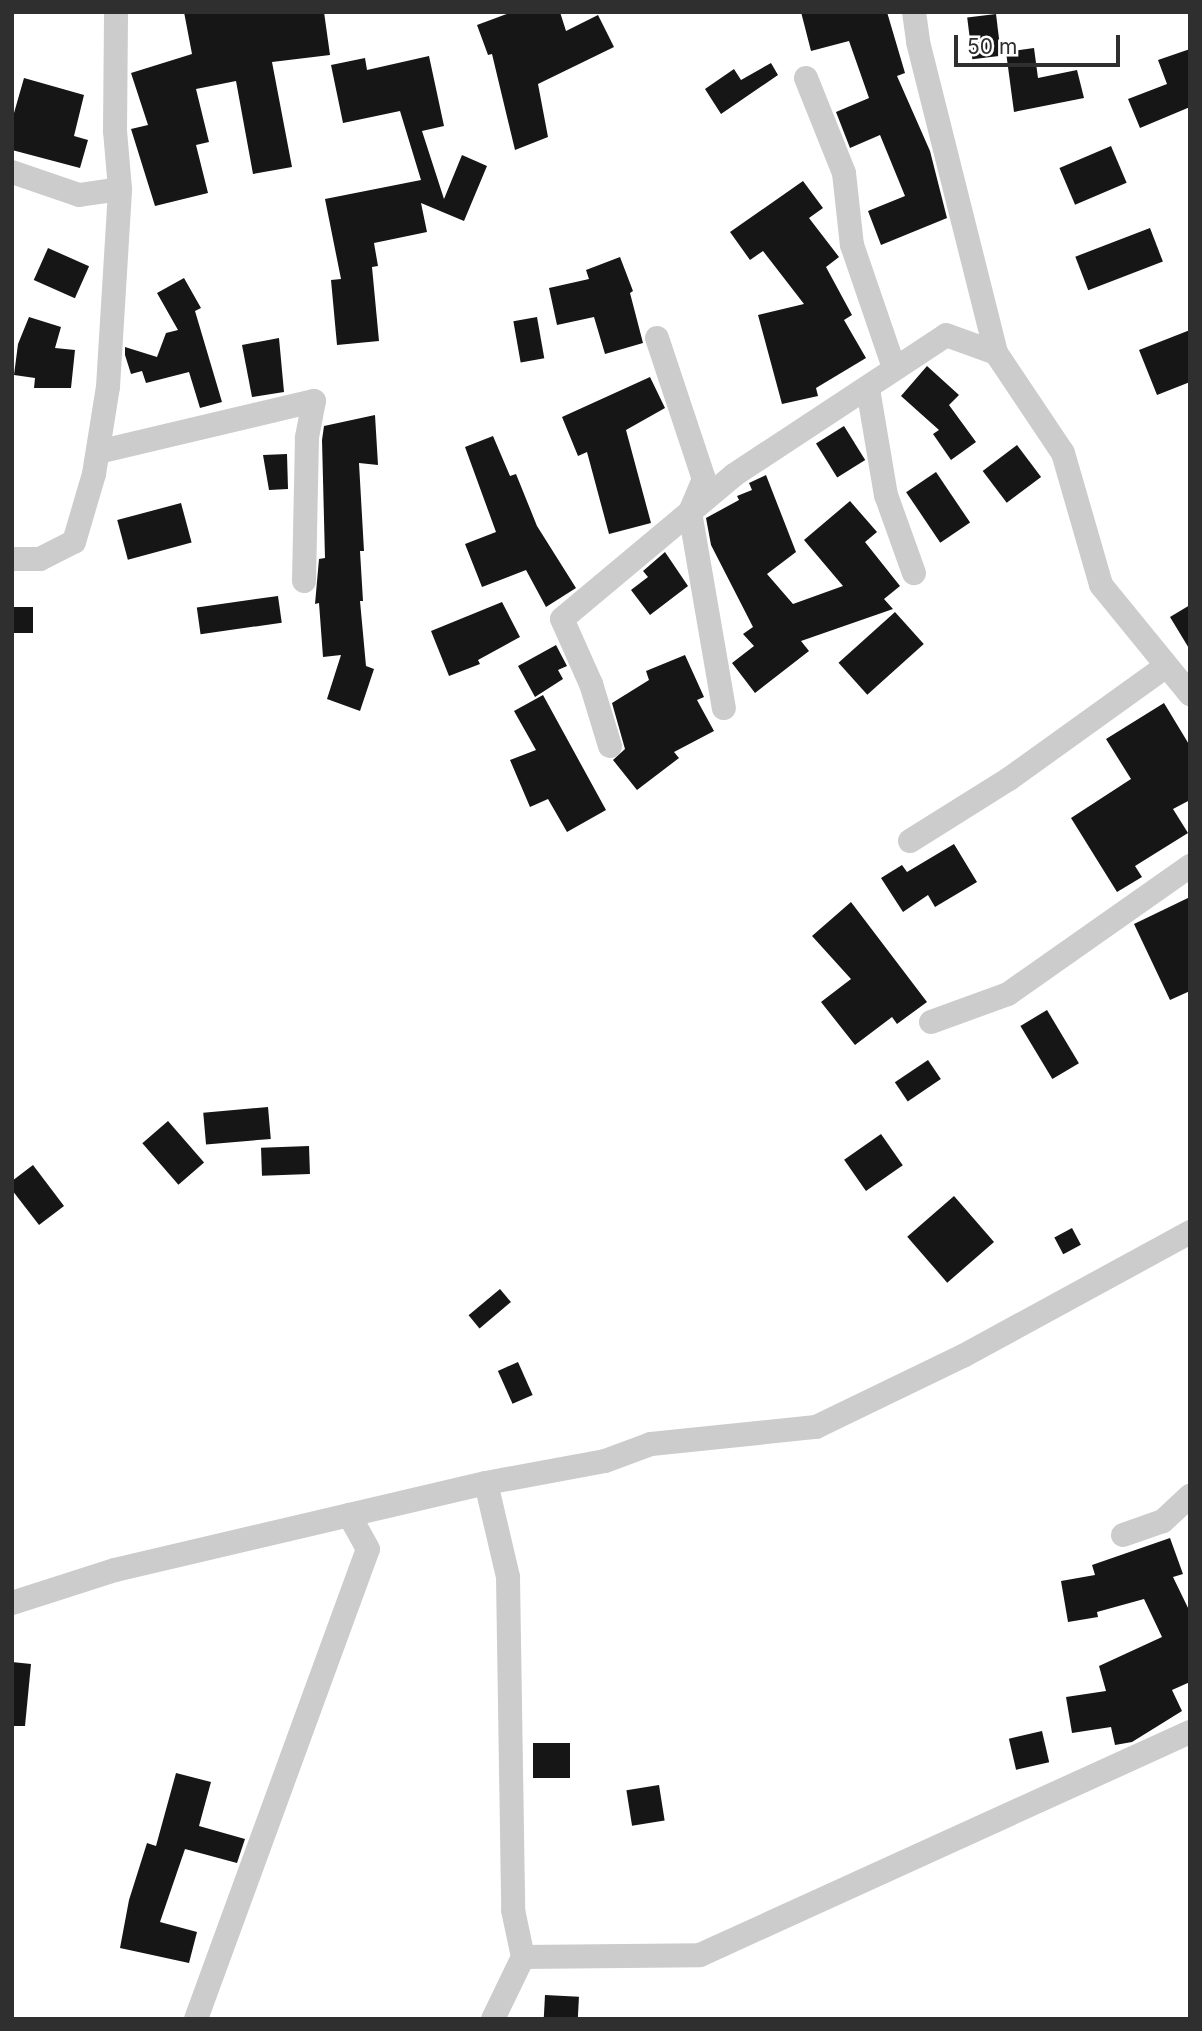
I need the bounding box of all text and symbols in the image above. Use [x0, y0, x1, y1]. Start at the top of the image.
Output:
scale bar [957, 21, 1123, 65]
text: 50 m [967, 34, 1017, 59]

